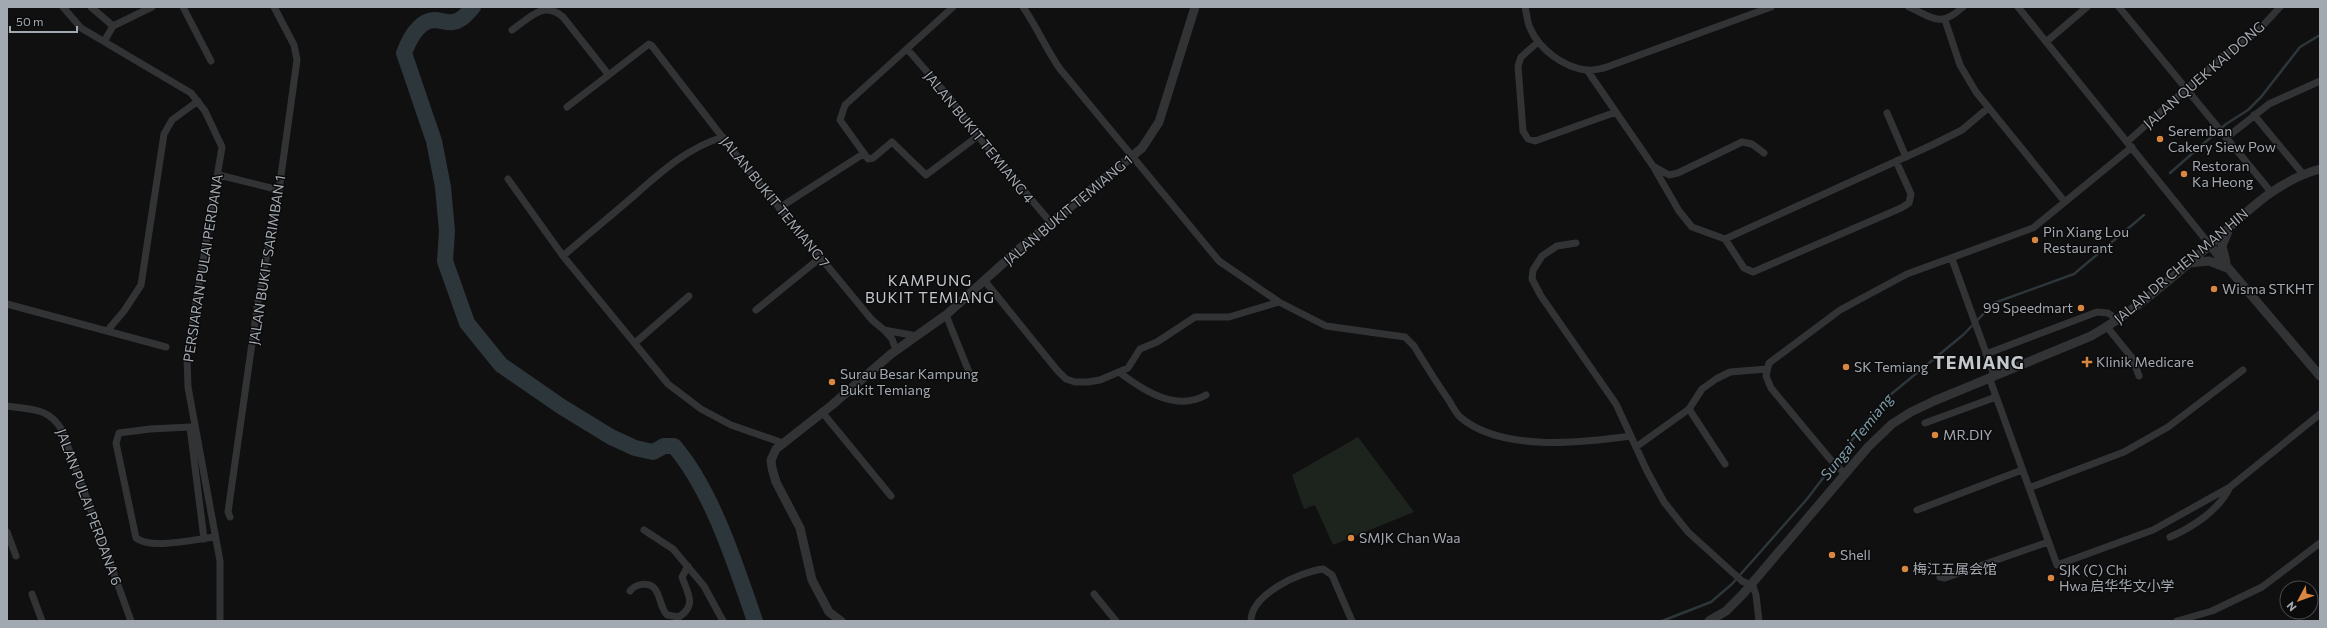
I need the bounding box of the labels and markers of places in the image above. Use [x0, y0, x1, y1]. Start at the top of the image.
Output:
place label: Seremban Cakery Siew Pow [2168, 122, 2276, 155]
marker: Seremban Cakery Siew Pow [2155, 134, 2165, 144]
place label: Restoran Ka Heong [2192, 157, 2254, 190]
marker: Restoran Ka Heong [2179, 169, 2189, 179]
place label: Pin Xiang Lou Restaurant [2043, 223, 2129, 256]
marker: Pin Xiang Lou Restaurant [2030, 235, 2040, 245]
place label: Wisma STKHT [2222, 280, 2314, 297]
marker: Wisma STKHT [2209, 284, 2219, 294]
place label: 99 Speedmart [1983, 299, 2073, 316]
marker: 99 Speedmart [2076, 303, 2086, 313]
place label: Klinik Medicare [2096, 353, 2194, 370]
marker: Klinik Medicare [2081, 356, 2093, 368]
place label: SK Temiang [1854, 358, 1929, 375]
marker: SK Temiang [1841, 362, 1851, 372]
place label: Surau Besar Kampung Bukit Temiang [840, 365, 979, 398]
marker: Surau Besar Kampung Bukit Temiang [827, 377, 837, 387]
place label: MR.DIY [1943, 426, 1992, 443]
marker: MR.DIY [1930, 430, 1940, 440]
place label: SMJK Chan Waa [1359, 529, 1461, 546]
marker: SMJK Chan Waa [1346, 533, 1356, 543]
place label: Shell [1840, 546, 1871, 563]
marker: Shell [1827, 550, 1837, 560]
place label: 梅江五属会馆 [1913, 560, 1997, 577]
place label: SJK (C) Chi Hwa 启华华文小学 [2059, 561, 2175, 594]
marker: 梅江五属会馆 [1900, 564, 1910, 574]
marker: SJK (C) Chi Hwa 启华华文小学 [2046, 573, 2056, 583]

